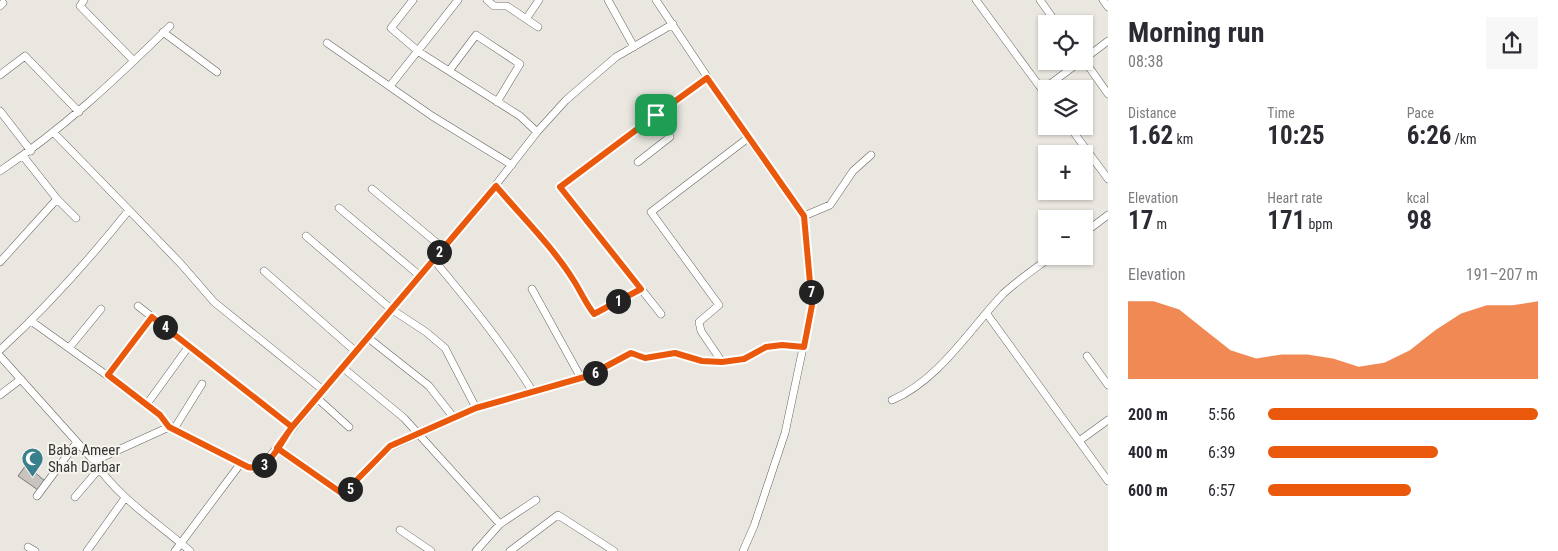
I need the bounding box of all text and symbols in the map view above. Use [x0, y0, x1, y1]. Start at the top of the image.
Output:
map controls [1038, 15, 1093, 265]
button: locate [1038, 15, 1093, 70]
text: Morning run [1128, 16, 1264, 49]
button: share [1486, 17, 1538, 69]
text: 08:38 [1128, 52, 1163, 71]
button: layers [1038, 80, 1093, 135]
pin [635, 94, 677, 136]
icon: arrive [642, 101, 670, 129]
text: Distance [1128, 105, 1176, 121]
text: Time [1267, 105, 1295, 121]
text: Pace [1407, 105, 1434, 121]
text: 1.62 [1128, 121, 1173, 150]
text: 10:25 [1267, 121, 1325, 150]
text: 6:26 [1407, 121, 1451, 150]
text: km [1173, 131, 1193, 147]
text: /km [1451, 131, 1477, 147]
button: + [1038, 145, 1093, 200]
text: Elevation [1128, 190, 1178, 206]
text: Heart rate [1267, 190, 1323, 206]
text: kcal [1407, 190, 1429, 206]
text: 17 [1128, 206, 1153, 235]
text: 171 [1267, 206, 1305, 235]
text: 98 [1407, 206, 1432, 235]
button: − [1038, 210, 1093, 265]
text: m [1153, 216, 1167, 232]
text: bpm [1305, 216, 1333, 232]
pin: 2 [426, 240, 452, 264]
text: 2 [436, 244, 443, 260]
text: Elevation [1128, 265, 1186, 284]
text: 191–207 m [1466, 265, 1538, 284]
pin: 7 [798, 280, 824, 304]
text: 7 [808, 284, 815, 300]
pin: 1 [606, 288, 630, 314]
text: 1 [615, 293, 622, 309]
pin: 4 [152, 314, 178, 340]
text: 4 [162, 319, 169, 335]
pin: 6 [582, 360, 608, 386]
text: 6 [592, 365, 599, 381]
text: 200 m [1128, 405, 1168, 424]
text: 5:56 [1208, 405, 1235, 424]
place label: Baba Ameer Shah Darbar [48, 441, 121, 476]
text: 400 m [1128, 443, 1168, 462]
text: 6:39 [1208, 443, 1235, 462]
mosque icon: Baba Ameer Shah Darbar [20, 447, 44, 478]
pin: 3 [252, 452, 276, 478]
text: 3 [261, 457, 268, 473]
pin: 5 [338, 476, 362, 502]
text: 5 [347, 481, 354, 497]
text: 600 m [1128, 481, 1168, 500]
text: 6:57 [1208, 481, 1235, 500]

